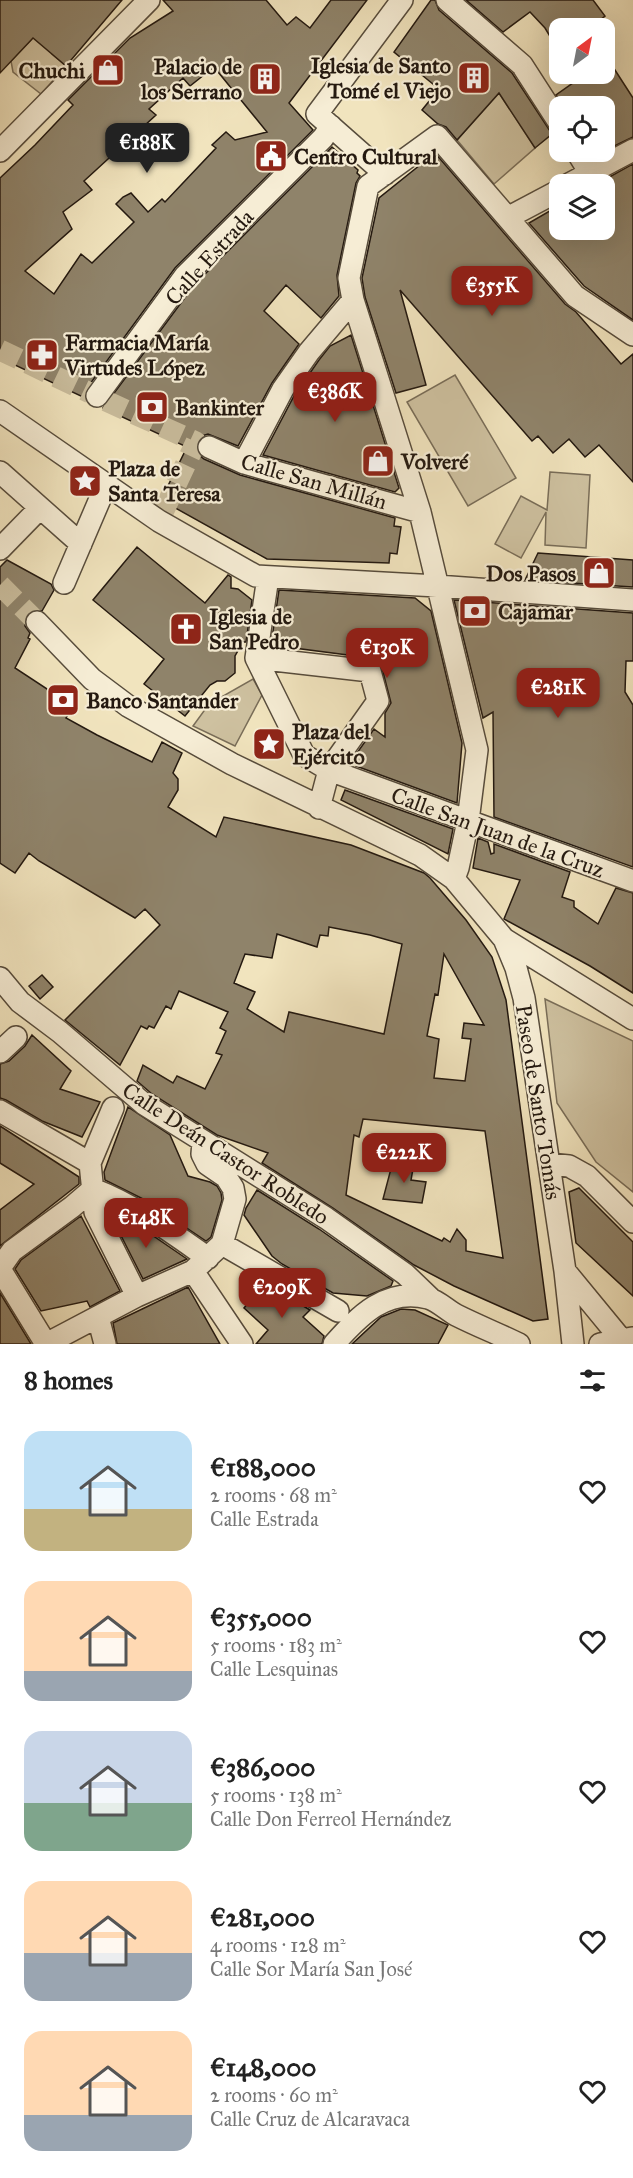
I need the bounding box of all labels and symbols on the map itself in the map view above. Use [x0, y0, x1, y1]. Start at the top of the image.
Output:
north arrow [549, 18, 615, 84]
shop icon: Chuchi [90, 52, 126, 88]
place label: Iglesia de Santo Tomé el Viejo [311, 52, 451, 104]
place label: Palacio de los Serrano [140, 53, 242, 105]
place label: Chuchi [19, 57, 86, 84]
building icon: Iglesia de Santo Tomé el Viejo [456, 60, 492, 96]
building icon: Palacio de los Serrano [247, 61, 283, 97]
pin: €188K [105, 123, 189, 174]
public building icon: Centro Cultural [253, 138, 289, 174]
place label: Centro Cultural [294, 143, 439, 170]
street label: Calle Estrada [159, 203, 260, 311]
pin: €355K [450, 266, 534, 317]
place label: Farmacia María Virtudes López [64, 329, 210, 381]
pharmacy icon: Farmacia María Virtudes López [24, 337, 60, 373]
pin: €386K [293, 372, 377, 423]
bank icon: Bankinter [134, 389, 170, 425]
place label: Bankinter [175, 394, 265, 421]
shop icon: Volveré [360, 443, 396, 479]
street label: Calle San Millán [238, 448, 390, 515]
place label: Volveré [400, 448, 469, 475]
place label: Plaza de Santa Teresa [108, 455, 221, 507]
place icon: Plaza de Santa Teresa [67, 463, 103, 499]
shop icon: Dos Pasos [581, 555, 617, 591]
place label: Dos Pasos [486, 560, 576, 587]
bank icon: Cajamar [457, 593, 493, 629]
place label: Cajamar [498, 598, 574, 625]
place label: Iglesia de San Pedro [209, 603, 299, 655]
church icon: Iglesia de San Pedro [168, 611, 204, 647]
pin: €130K [345, 628, 429, 679]
pin: €281K [516, 668, 600, 719]
bank icon: Banco Santander [45, 682, 81, 718]
place label: Banco Santander [86, 687, 239, 714]
place label: Plaza del Ejército [292, 718, 371, 770]
place icon: Plaza del Ejército [251, 726, 287, 762]
street label: Calle San Juan de la Cruz [388, 781, 608, 884]
street label: Paseo de Santo Tomás [510, 1002, 567, 1202]
street label: Calle Deán Castor Robledo [117, 1076, 334, 1230]
pin: €222K [362, 1133, 446, 1184]
pin: €148K [104, 1198, 188, 1249]
pin: €209K [240, 1268, 324, 1319]

